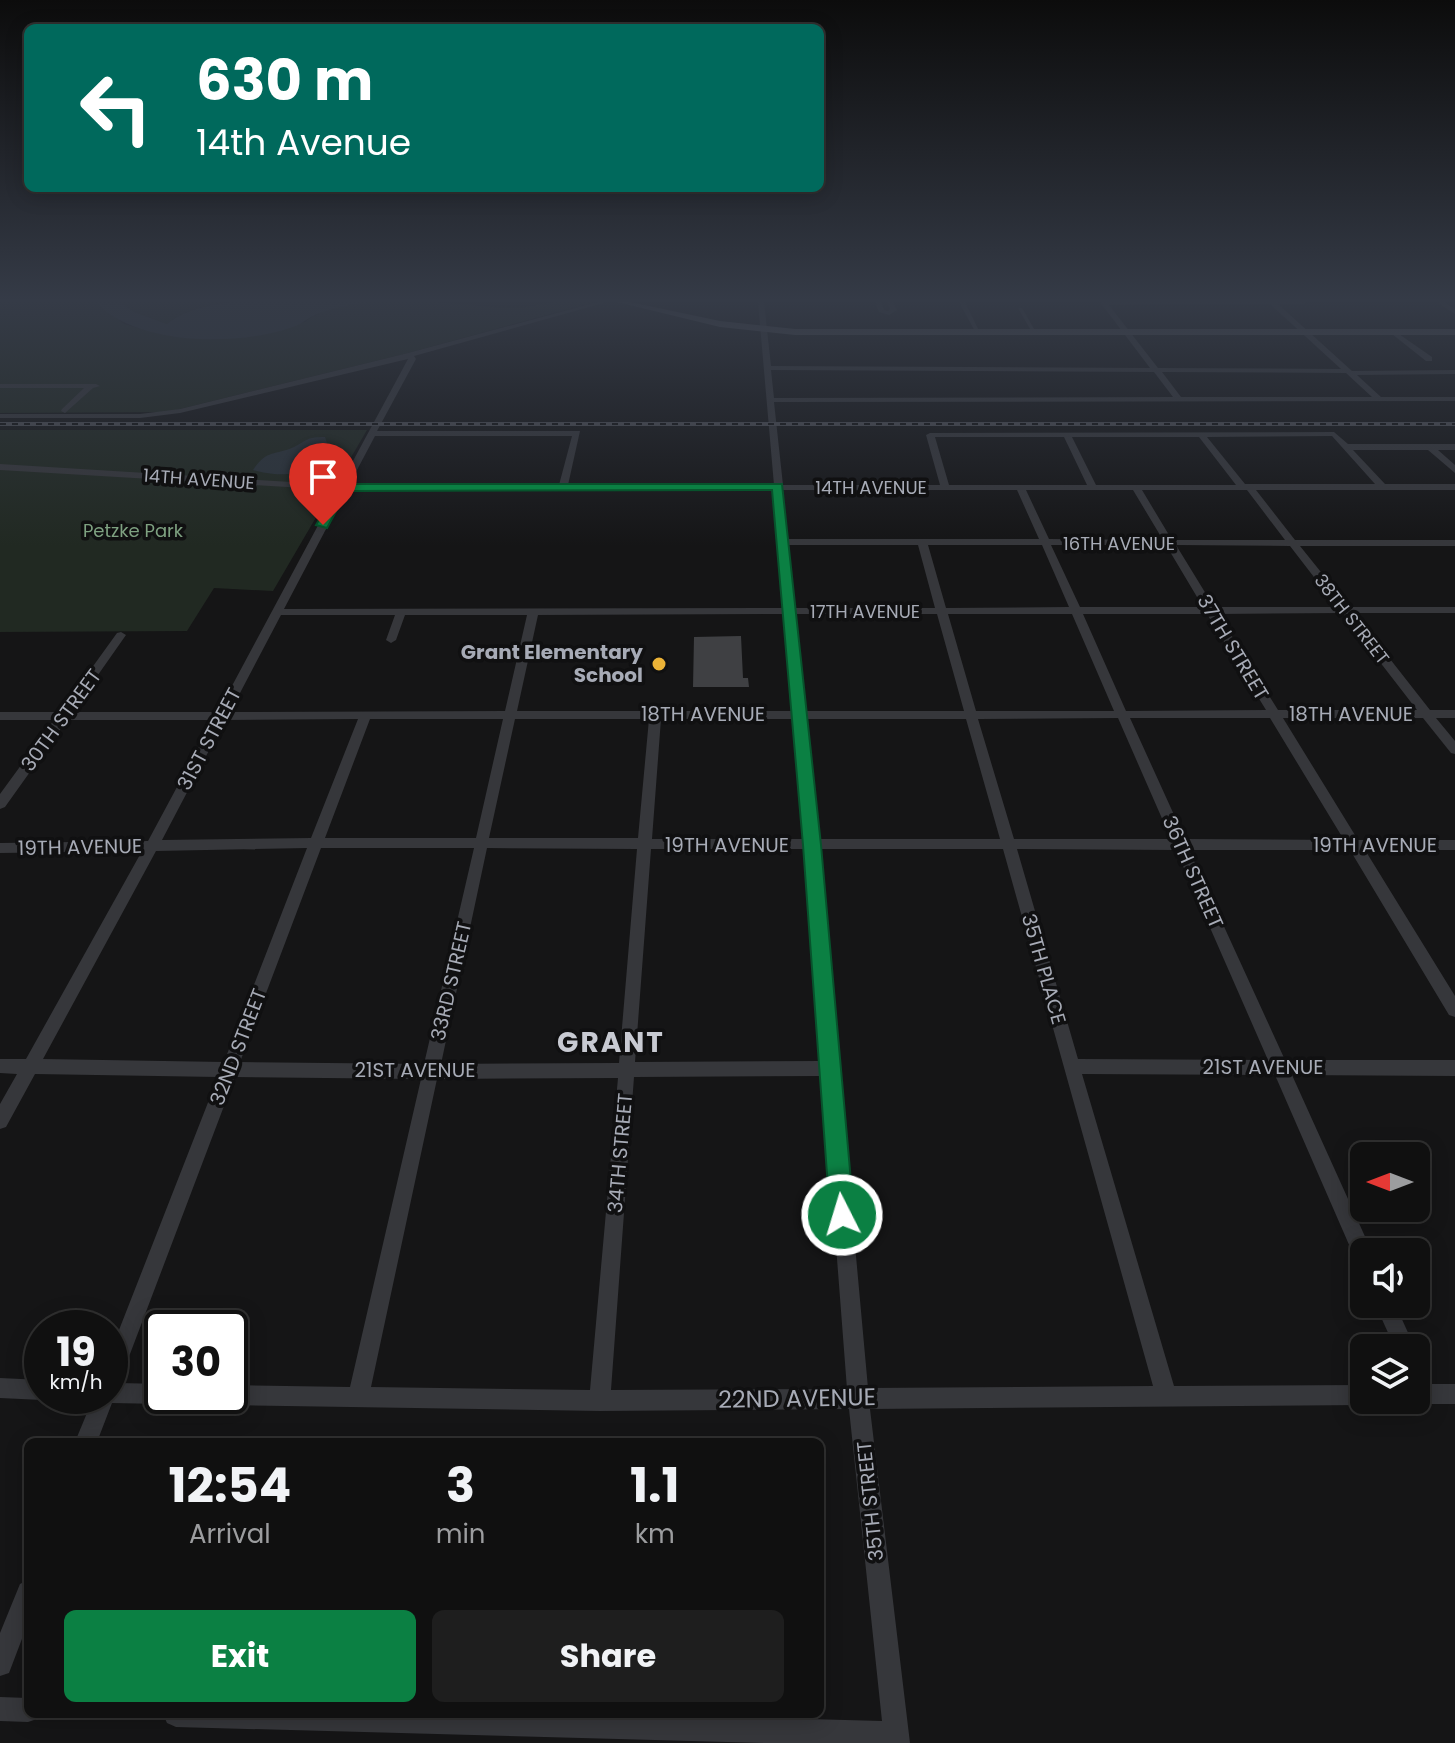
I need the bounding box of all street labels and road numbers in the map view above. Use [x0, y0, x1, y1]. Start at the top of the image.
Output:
street label: 14TH AVENUE [142, 463, 256, 495]
street label: 14TH AVENUE [815, 475, 927, 500]
street label: 16TH AVENUE [1063, 531, 1175, 556]
street label: 38TH STREET [1309, 569, 1395, 670]
street label: 37TH STREET [1190, 589, 1276, 705]
street label: 17TH AVENUE [810, 599, 920, 624]
street label: 30TH STREET [14, 663, 108, 777]
street label: 31ST STREET [170, 683, 248, 795]
street label: 18TH AVENUE [641, 700, 765, 728]
street label: 18TH AVENUE [1289, 700, 1413, 728]
street label: 36TH STREET [1156, 811, 1230, 933]
street label: 19TH AVENUE [665, 831, 789, 859]
street label: 19TH AVENUE [1313, 831, 1437, 859]
street label: 19TH AVENUE [18, 832, 142, 862]
street label: 35TH PLACE [1015, 910, 1073, 1028]
street label: 33RD STREET [424, 919, 478, 1043]
street label: 32ND STREET [203, 984, 273, 1109]
street label: 21ST AVENUE [1203, 1053, 1323, 1081]
street label: 21ST AVENUE [355, 1056, 475, 1084]
street label: 34TH STREET [601, 1092, 639, 1214]
street label: 22ND AVENUE [718, 1380, 876, 1416]
street label: 35TH STREET [850, 1439, 890, 1562]

